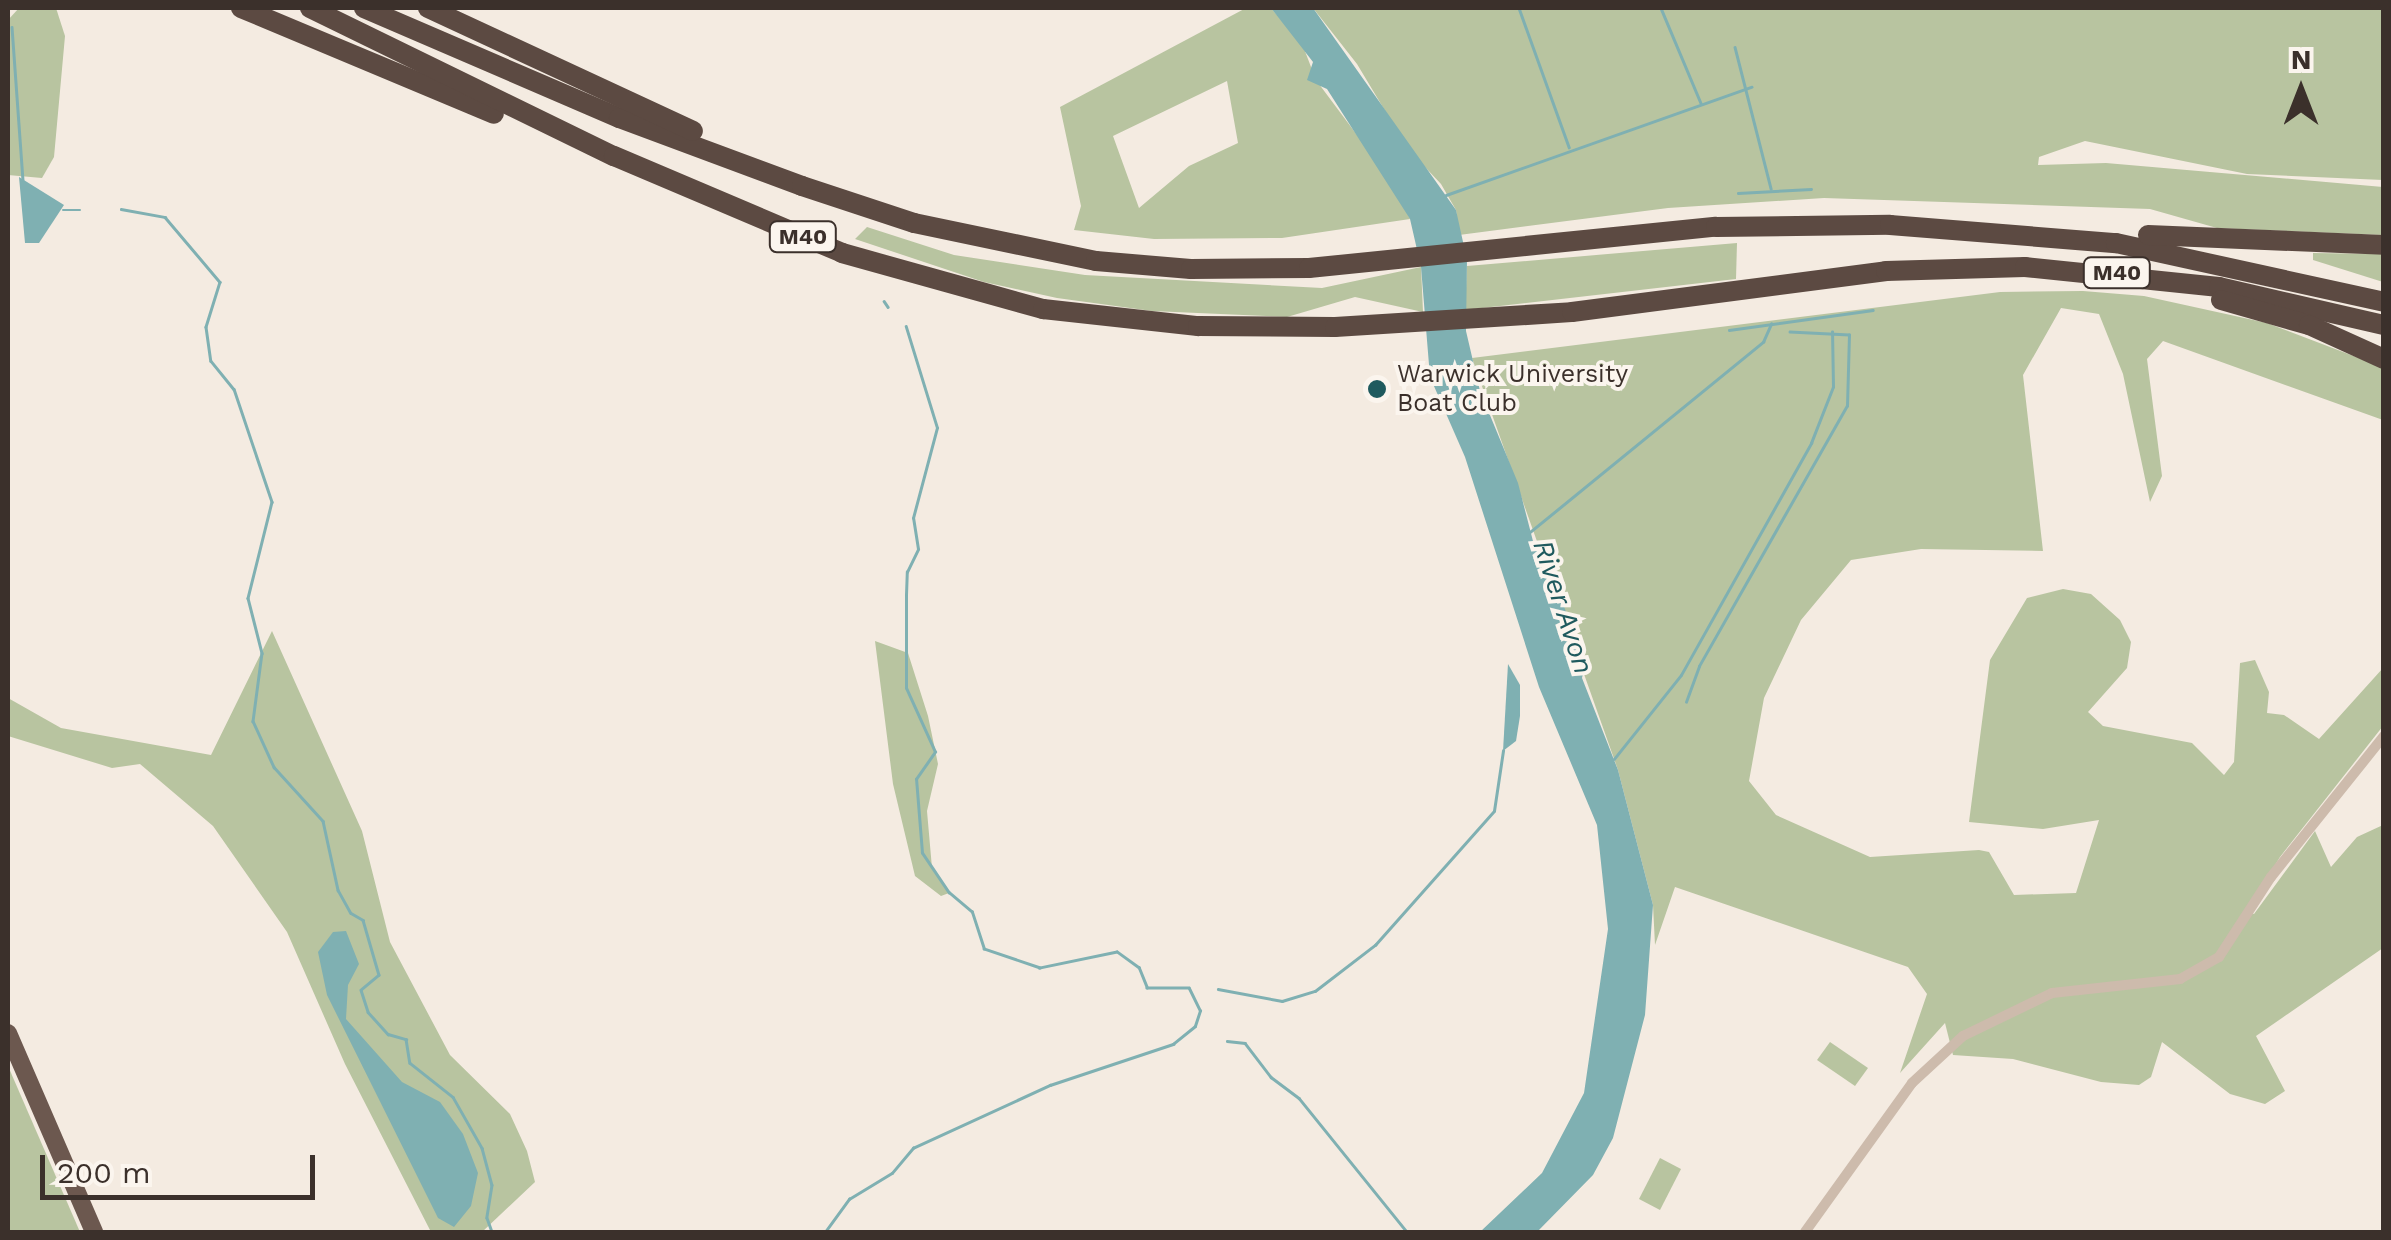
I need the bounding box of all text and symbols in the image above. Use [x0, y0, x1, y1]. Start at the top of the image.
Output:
north arrow [2251, 40, 2351, 140]
text: N [2291, 43, 2311, 76]
road number: M40 [768, 220, 838, 254]
road number: M40 [2082, 256, 2152, 290]
place label: Warwick University Boat Club [1397, 360, 1629, 419]
marker: Warwick University Boat Club [1366, 378, 1388, 400]
water label: River Avon [1525, 535, 1601, 679]
scale bar [45, 1135, 320, 1197]
text: 200 m [57, 1155, 151, 1190]

